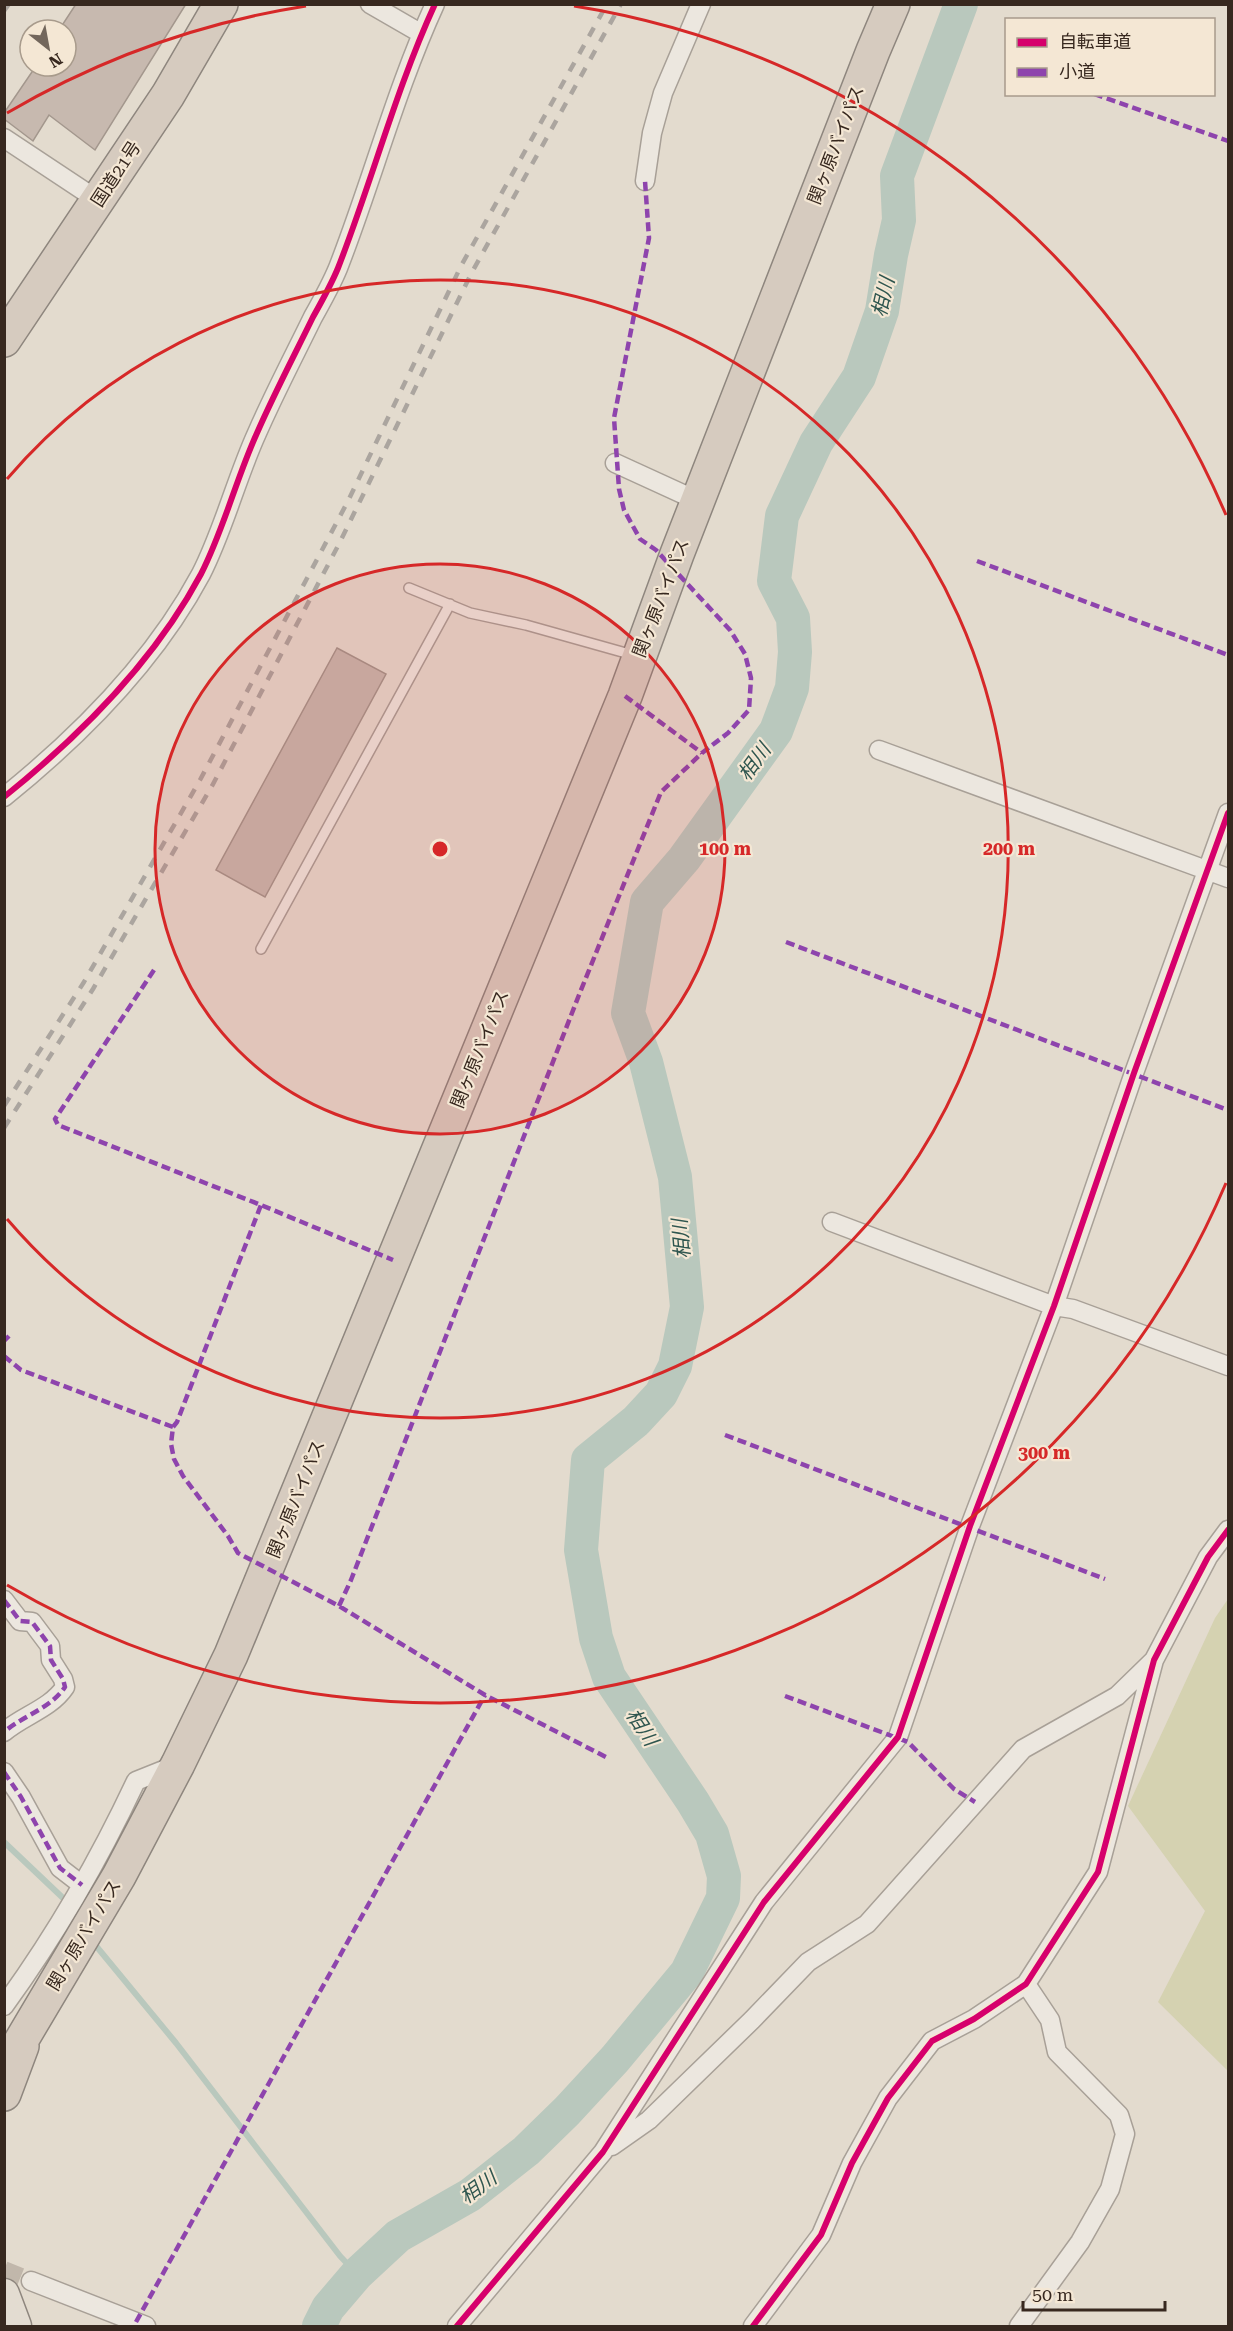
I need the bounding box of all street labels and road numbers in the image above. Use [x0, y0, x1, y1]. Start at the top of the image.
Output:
street label: 関ヶ原バイパス [803, 82, 868, 207]
street label: 国道21号 [87, 137, 145, 211]
street label: 関ヶ原バイパス [628, 535, 693, 660]
street label: 関ヶ原バイパス [446, 987, 513, 1111]
street label: 関ヶ原バイパス [262, 1437, 329, 1561]
street label: 関ヶ原バイパス [42, 1875, 125, 1994]

